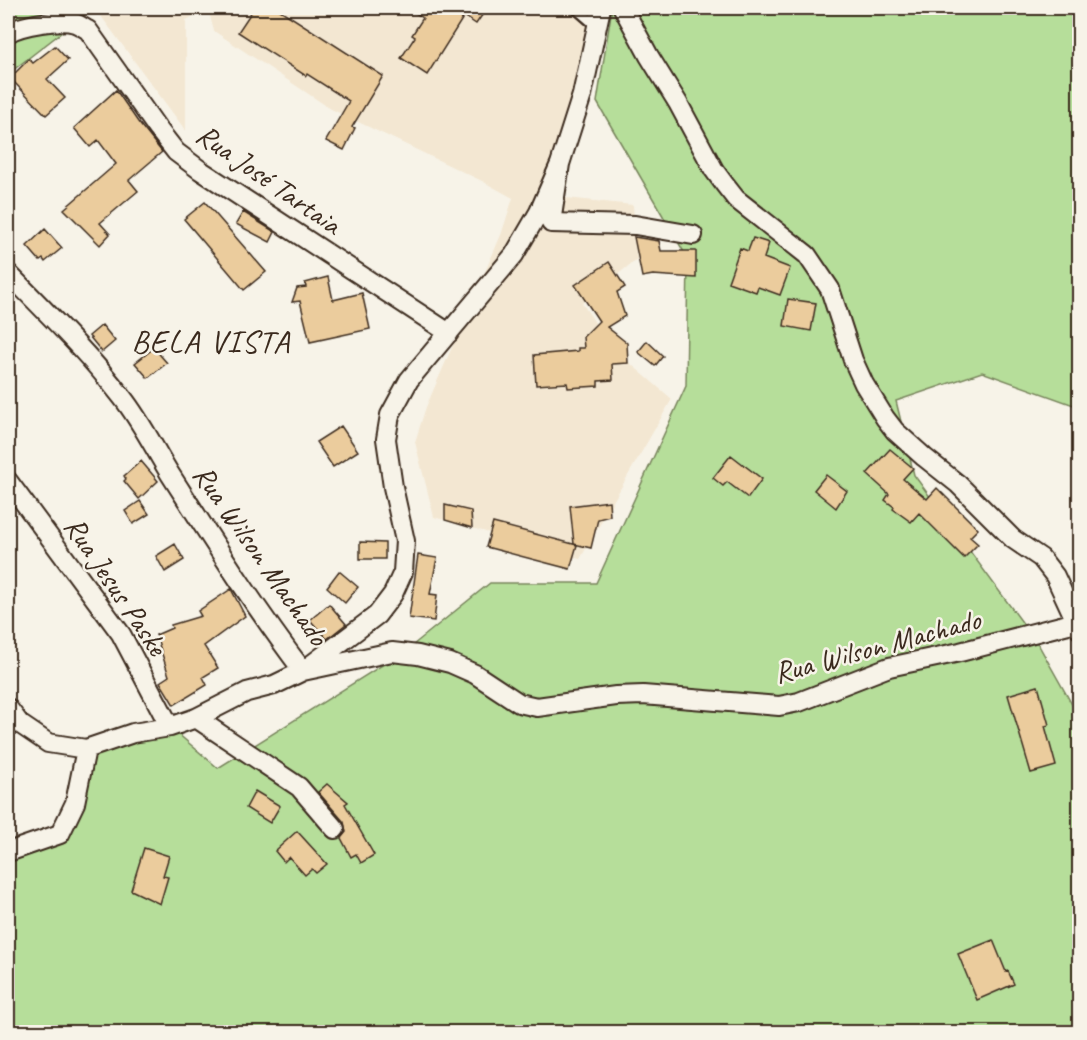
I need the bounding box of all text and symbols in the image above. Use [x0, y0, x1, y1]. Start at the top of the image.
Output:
street label: Rua José Tartaia [189, 115, 350, 244]
district label: BELA VISTA [131, 321, 291, 362]
street label: Rua Wilson Machado [185, 457, 338, 654]
street label: Rua Jesus Paske [56, 509, 178, 665]
street label: Rua Wilson Machado [770, 600, 986, 692]

